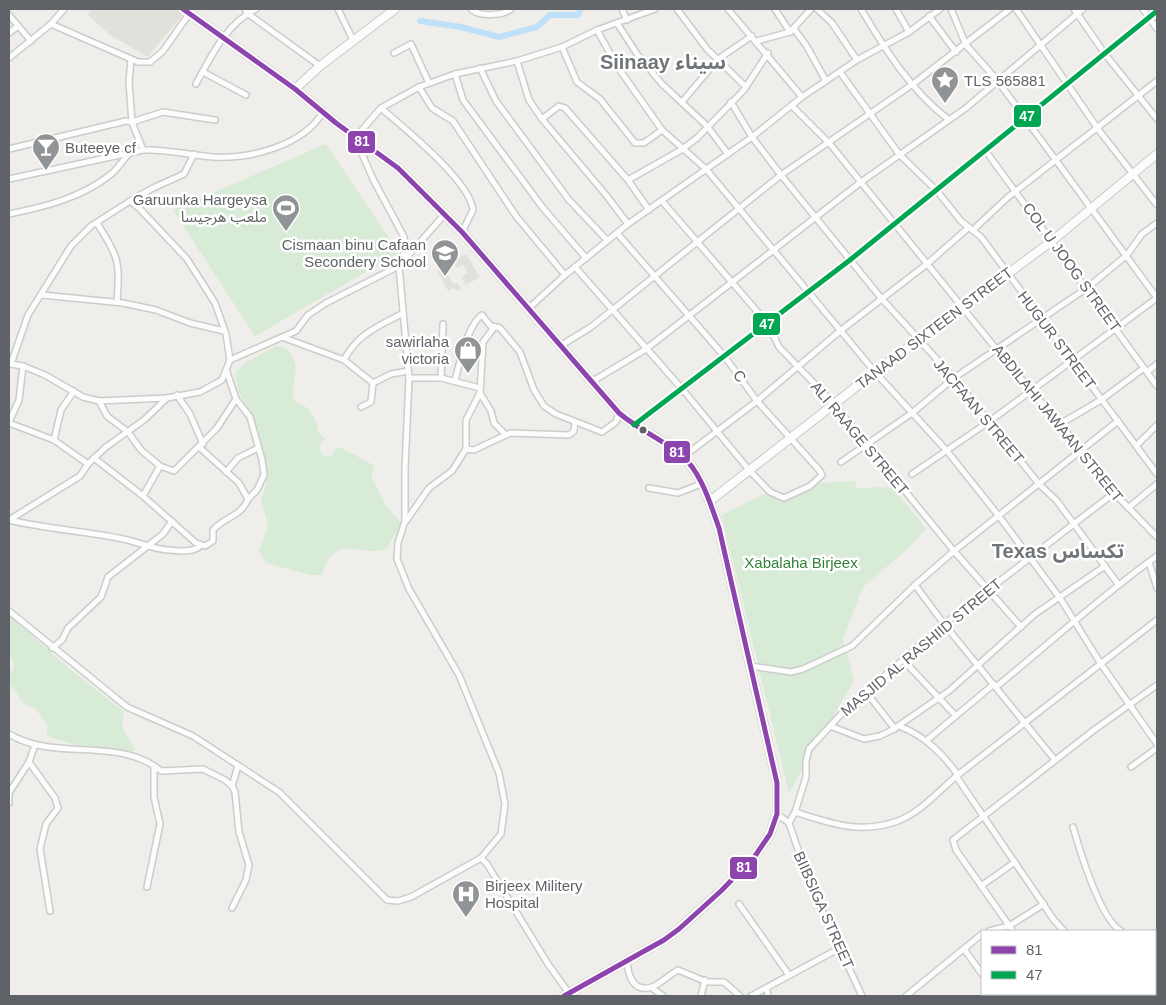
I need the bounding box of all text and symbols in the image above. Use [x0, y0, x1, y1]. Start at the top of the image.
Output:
district label: Siinaay سيناء [600, 51, 726, 74]
place icon: TLS 565881 [930, 65, 960, 104]
place label: TLS 565881 [964, 72, 1046, 89]
line badge: 47 [1013, 104, 1042, 128]
text: 47 [1019, 108, 1035, 124]
line badge: 81 [347, 130, 376, 154]
bar icon: Buteeye cf [31, 132, 61, 171]
text: 81 [354, 133, 370, 149]
place label: Buteeye cf [65, 139, 137, 156]
place label: Garuunka Hargeysa ملعب هرجيسا [133, 191, 268, 226]
sports icon: Garuunka Hargeysa ملعب هرجيسا [271, 193, 301, 232]
street label: COL U JOOG STREET [1019, 199, 1125, 335]
place label: Cismaan binu Cafaan Secondery School [282, 236, 426, 270]
school or university icon: Cismaan binu Cafaan Secondery School [430, 238, 460, 277]
street label: TANAAD SIXTEEN STREET [852, 264, 1016, 392]
street label: HUGUR STREET [1015, 288, 1099, 392]
line badge: 47 [752, 312, 781, 336]
text: 47 [759, 316, 775, 332]
place label: sawirlaha victoria [386, 333, 450, 367]
shop icon: sawirlaha victoria [453, 335, 483, 374]
street label: ABDILAHI JAWAAN STREET [989, 341, 1127, 505]
street label: JACFAAN STREET [930, 355, 1028, 467]
street label: C [730, 366, 750, 386]
street label: ALI RAAGE STREET [808, 378, 912, 498]
unlabelled marker [638, 425, 648, 435]
line badge: 81 [663, 440, 691, 464]
text: 81 [669, 444, 685, 460]
district label: Texas تكساس [992, 540, 1124, 563]
park label: Xabalaha Birjeex [744, 554, 858, 571]
street label: MASJID AL RASHIID STREET [837, 575, 1005, 719]
street label: BIIBSIGA STREET [790, 849, 858, 971]
line badge: 81 [729, 856, 758, 880]
text: 81 [736, 859, 752, 875]
place label: Birjeex Militery Hospital [485, 877, 583, 911]
hospital icon: Birjeex Militery Hospital [451, 879, 481, 918]
legend [981, 930, 1156, 995]
text: 81 [1026, 941, 1043, 958]
text: 47 [1026, 966, 1043, 983]

